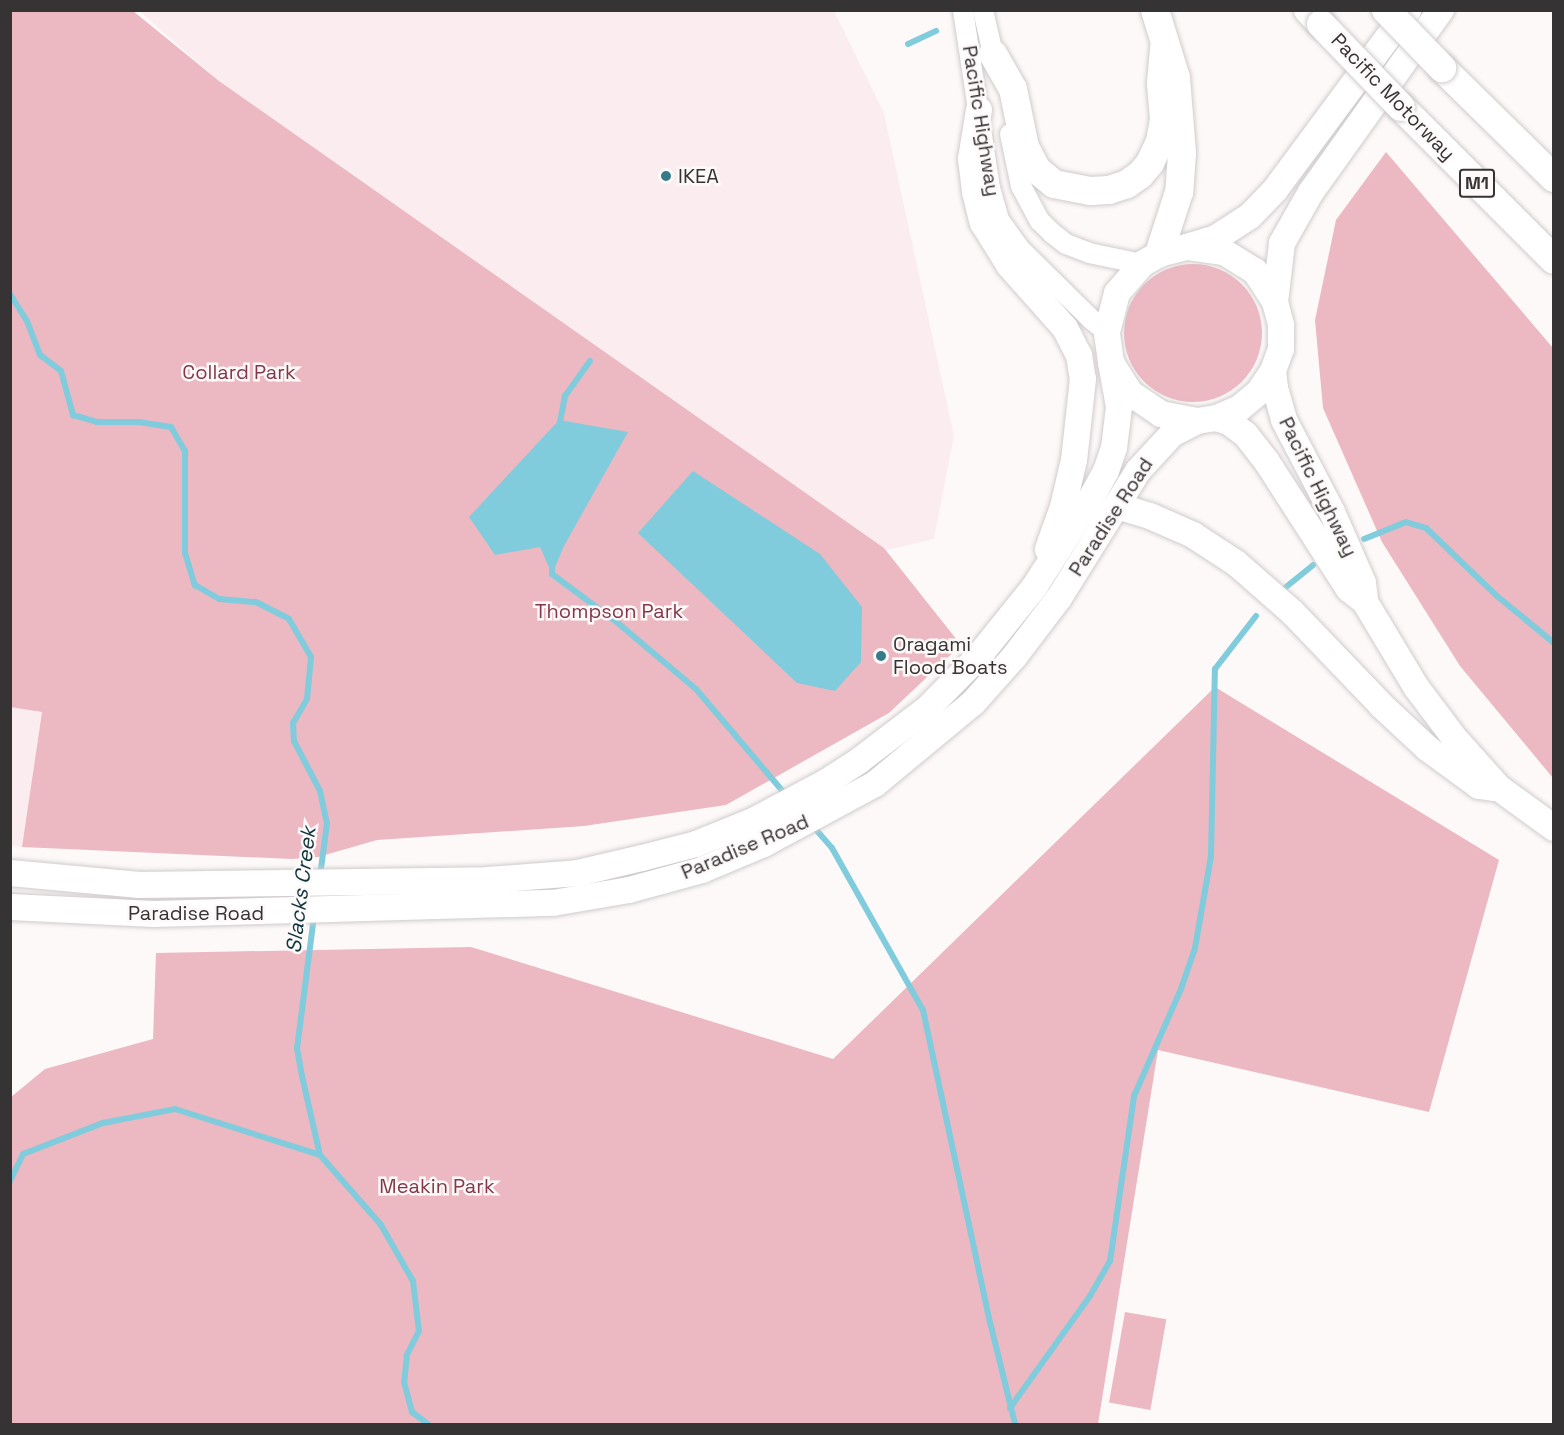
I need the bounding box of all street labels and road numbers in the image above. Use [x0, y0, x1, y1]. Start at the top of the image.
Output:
street label: Pacific Motorway [1326, 28, 1460, 166]
street label: Pacific Highway [957, 44, 1005, 198]
road number: M1 [1458, 168, 1496, 198]
street label: Pacific Highway [1274, 413, 1362, 561]
street label: Paradise Road [1064, 453, 1158, 581]
street label: Paradise Road [678, 809, 812, 885]
street label: Paradise Road [128, 901, 264, 925]

